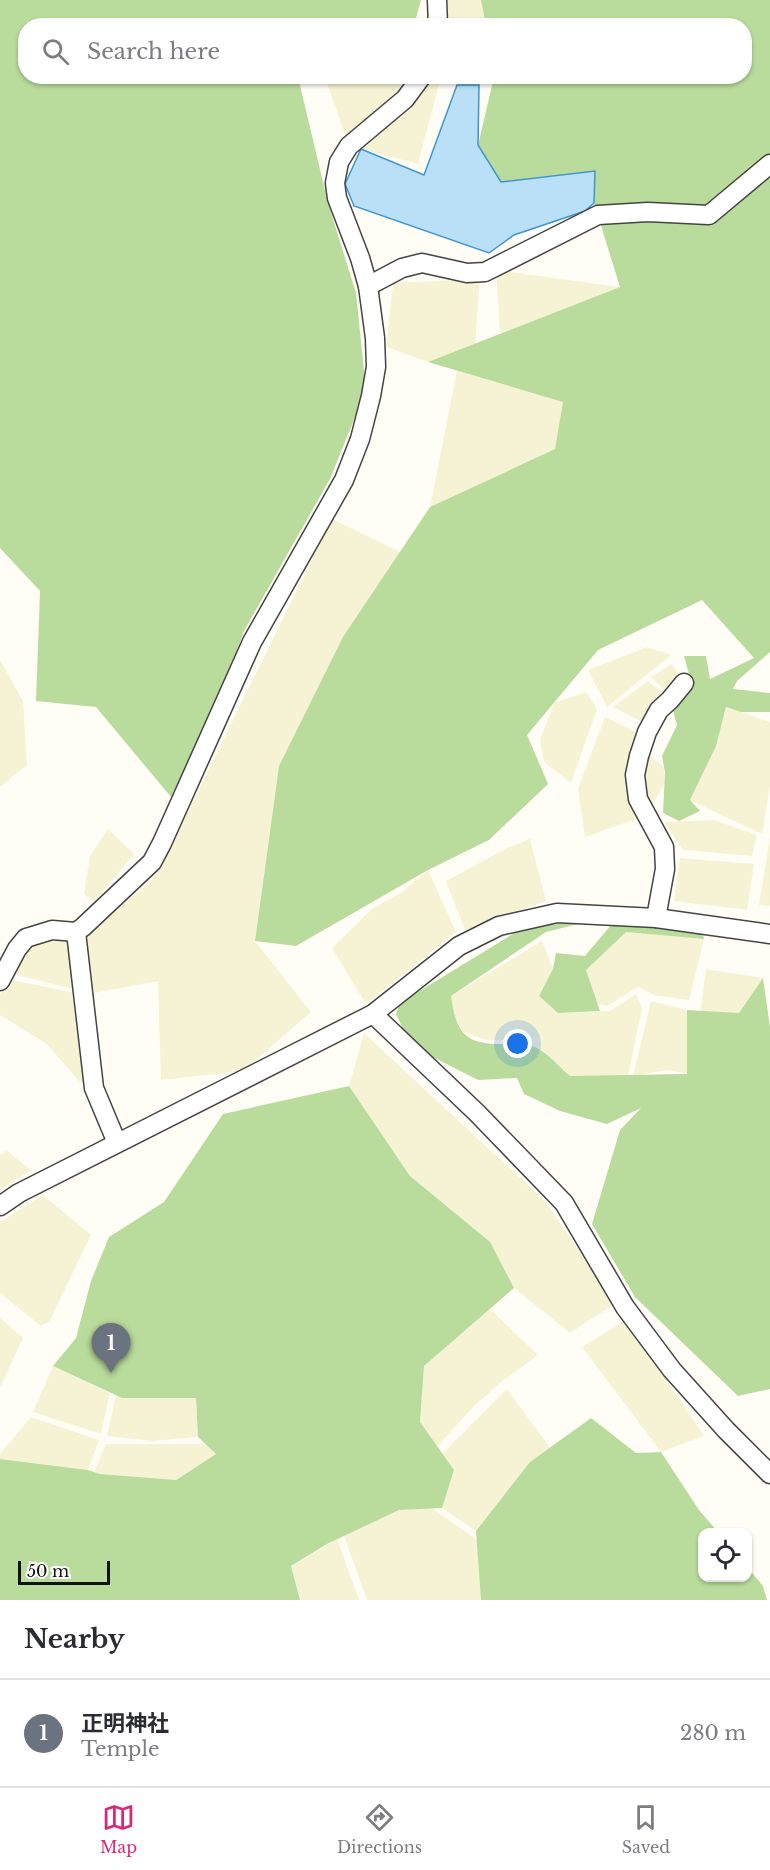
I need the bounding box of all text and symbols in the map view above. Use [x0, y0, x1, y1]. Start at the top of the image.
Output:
search box [18, 18, 752, 84]
icon: search [39, 35, 72, 68]
text: Search here [87, 38, 220, 65]
your location [503, 1029, 532, 1058]
pin: 1 [92, 1324, 130, 1373]
map controls [698, 1528, 752, 1582]
button: locate [698, 1528, 752, 1582]
scale bar [18, 1558, 110, 1586]
text: 50 m [27, 1561, 69, 1581]
text: Nearby [24, 1623, 125, 1655]
text: 正明神社 [81, 1710, 169, 1737]
text: 1 [39, 1721, 48, 1745]
text: 280 m [680, 1721, 746, 1745]
text: Temple [81, 1737, 159, 1761]
tab: Map [100, 1801, 137, 1857]
tab: Directions [337, 1801, 422, 1857]
tab: Saved [622, 1801, 670, 1857]

